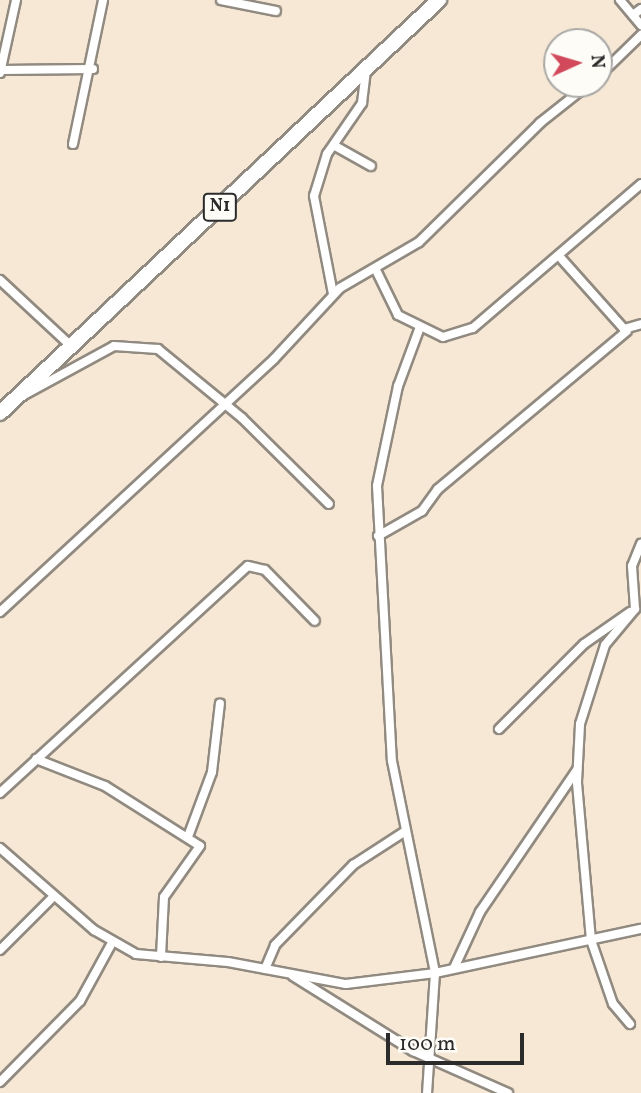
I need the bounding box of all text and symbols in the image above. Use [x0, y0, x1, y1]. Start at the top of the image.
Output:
north arrow [543, 28, 613, 98]
text: N [584, 54, 610, 69]
road number: N1 [202, 192, 238, 222]
scale bar [389, 1020, 527, 1064]
text: 100 m [399, 1030, 456, 1059]

